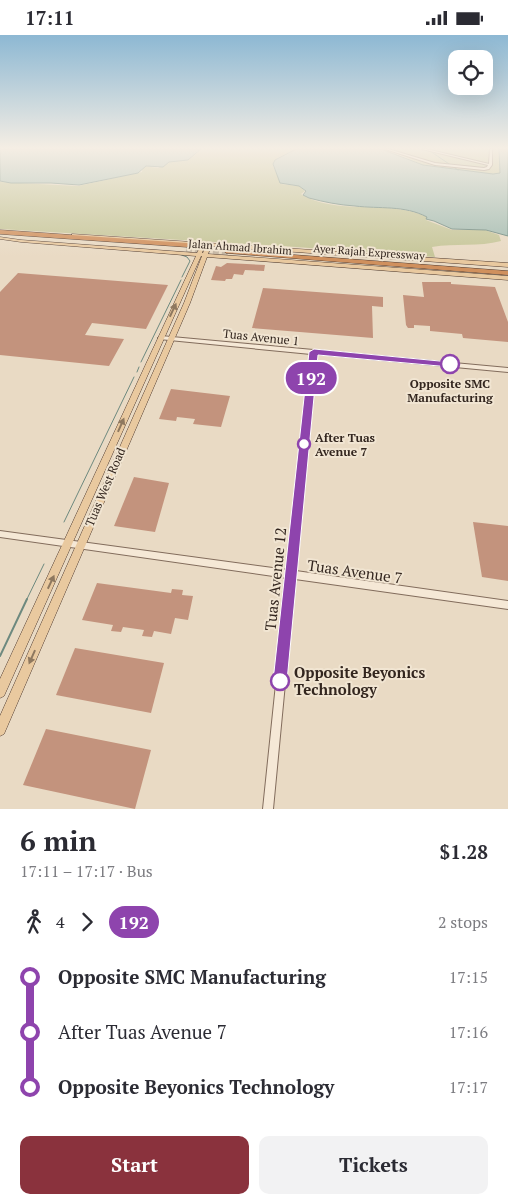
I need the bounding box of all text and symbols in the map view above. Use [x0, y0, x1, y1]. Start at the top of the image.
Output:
text: 17:11 [25, 5, 74, 30]
map controls [448, 50, 493, 95]
button: locate [448, 50, 493, 95]
street label: Jalan Ahmad Ibrahim [188, 236, 293, 258]
street label: Ayer Rajah Expressway [313, 241, 426, 263]
one-way arrow [170, 303, 178, 317]
street label: Tuas Avenue 1 [222, 326, 300, 348]
marker: Opposite SMC Manufacturing [440, 354, 460, 374]
line badge: 192 [282, 362, 340, 394]
text: 192 [296, 366, 326, 390]
place label: Opposite SMC Manufacturing [407, 376, 493, 405]
one-way arrow [118, 418, 126, 432]
place label: After Tuas Avenue 7 [315, 430, 376, 459]
marker: After Tuas Avenue 7 [297, 437, 311, 451]
street label: Tuas West Road [82, 445, 128, 529]
street label: Tuas Avenue 12 [260, 526, 290, 632]
street label: Tuas Avenue 7 [306, 554, 404, 588]
one-way arrow [47, 575, 55, 589]
one-way arrow [27, 650, 35, 664]
place label: Opposite Beyonics Technology [294, 662, 425, 699]
marker: Opposite Beyonics Technology [270, 671, 290, 691]
text: 6 min [20, 822, 97, 859]
text: $1.28 [439, 839, 488, 864]
text: 17:11 – 17:17 · Bus [20, 860, 153, 882]
icon: walk [20, 908, 48, 936]
icon: forward [73, 908, 101, 936]
text: 192 [119, 910, 149, 934]
text: 4 [56, 911, 65, 933]
text: 2 stops [438, 911, 488, 933]
text: Opposite SMC Manufacturing [58, 964, 326, 989]
text: 17:15 [449, 966, 488, 988]
text: After Tuas Avenue 7 [58, 1019, 227, 1044]
text: 17:16 [449, 1021, 488, 1043]
text: Opposite Beyonics Technology [58, 1074, 334, 1099]
text: 17:17 [449, 1076, 488, 1098]
button: Start [20, 1136, 249, 1194]
button: Tickets [259, 1136, 488, 1194]

